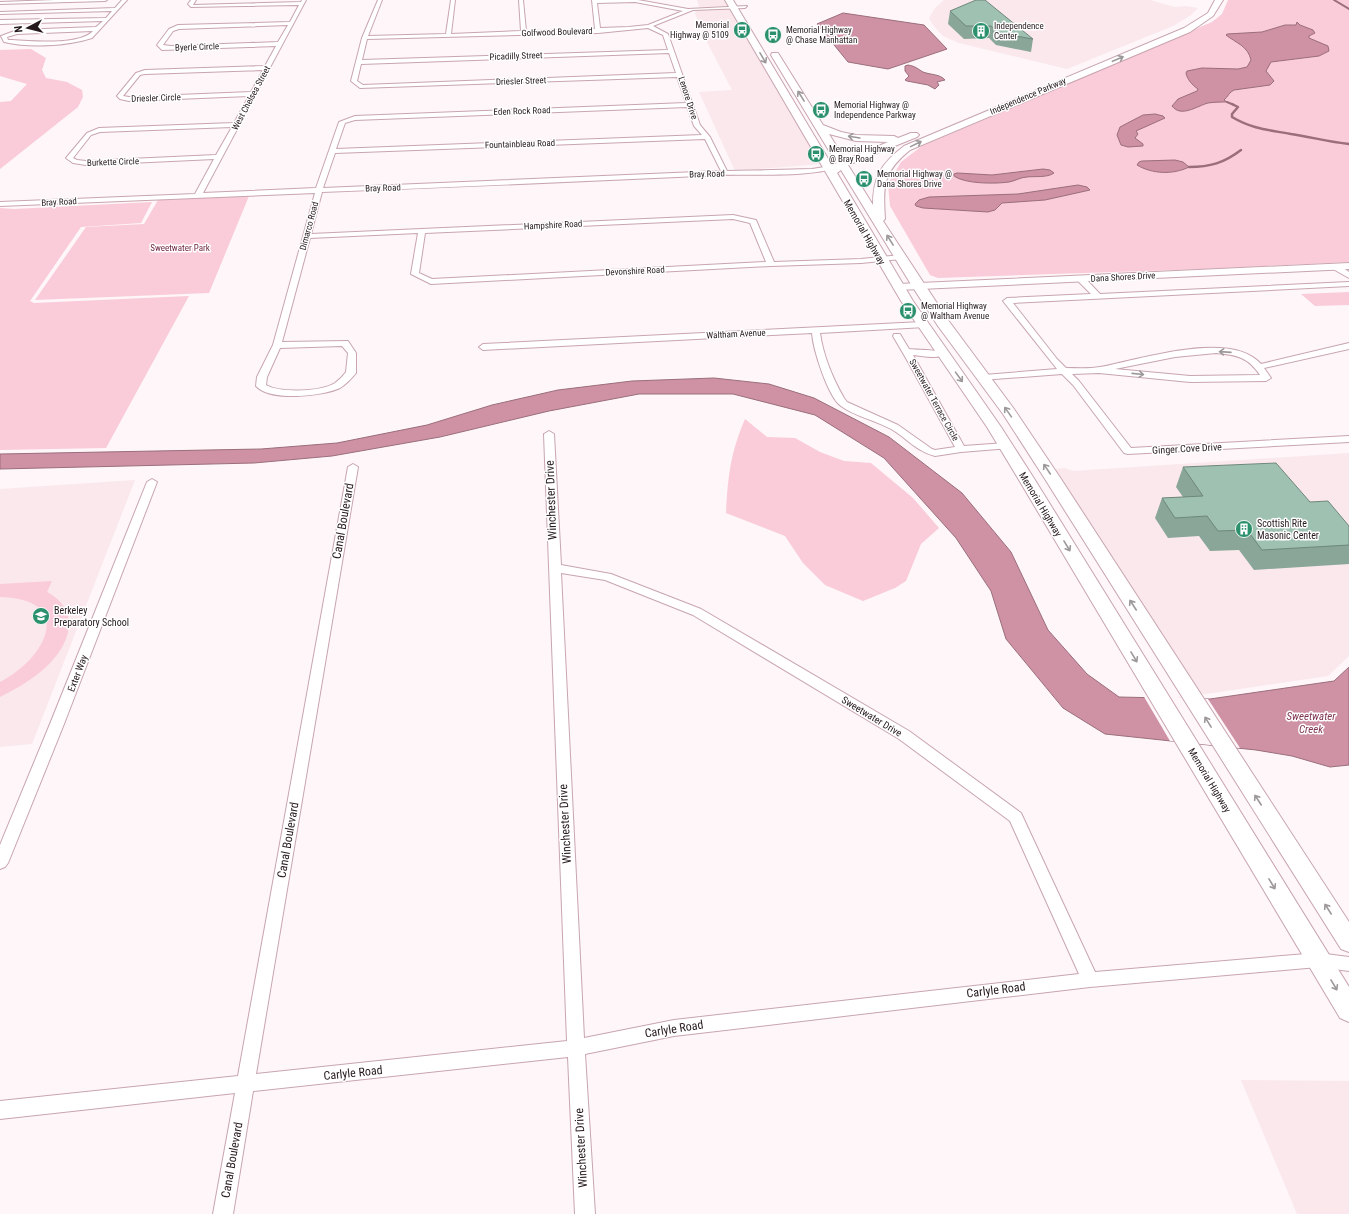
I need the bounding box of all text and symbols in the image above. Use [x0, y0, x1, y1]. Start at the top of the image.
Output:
north arrow [8, 8, 48, 48]
place label: Memorial Highway @ 5109 [670, 20, 729, 40]
bus stop icon: Memorial Highway @ 5109 [732, 20, 752, 40]
building icon: Independence Center [971, 21, 991, 41]
place label: Independence Center [994, 21, 1044, 41]
text: N [12, 25, 25, 33]
bus stop icon: Memorial Highway @ Chase Manhattan [763, 25, 783, 45]
place label: Memorial Highway @ Chase Manhattan [786, 25, 857, 45]
street label: Golfwood Boulevard [521, 26, 593, 38]
street label: Byerle Circle [175, 41, 219, 53]
street label: Picadilly Street [489, 50, 543, 62]
one-way arrow [759, 52, 767, 64]
one-way arrow [1111, 55, 1123, 62]
street label: West Chelsea Street [230, 64, 272, 132]
street label: Driesler Street [496, 75, 547, 87]
street label: Lenore Drive [676, 75, 700, 121]
street label: Independence Parkway [988, 75, 1068, 117]
one-way arrow [796, 90, 804, 102]
street label: Driesler Circle [131, 92, 181, 104]
bus stop icon: Memorial Highway @ Independence Parkway [811, 100, 831, 120]
place label: Memorial Highway @ Independence Parkway [834, 100, 916, 120]
street label: Eden Rock Road [493, 105, 551, 117]
one-way arrow [848, 133, 861, 141]
street label: Fountainbleau Road [485, 138, 555, 150]
one-way arrow [910, 140, 922, 147]
bus stop icon: Memorial Highway @ Bray Road [806, 144, 826, 164]
place label: Memorial Highway @ Bray Road [829, 144, 895, 164]
street label: Burkette Circle [87, 156, 139, 168]
street label: Bray Road [689, 168, 725, 180]
bus stop icon: Memorial Highway @ Dana Shores Drive [854, 169, 874, 189]
place label: Memorial Highway @ Dana Shores Drive [877, 169, 952, 189]
street label: Bray Road [365, 182, 401, 194]
street label: Bray Road [41, 196, 77, 208]
street label: Memorial Highway [842, 198, 888, 267]
street label: Dimarco Road [298, 201, 320, 251]
street label: Hampshire Road [523, 218, 583, 232]
one-way arrow [886, 235, 894, 246]
park label: Sweetwater Park [150, 243, 210, 253]
street label: Devonshire Road [605, 264, 665, 278]
street label: Dana Shores Drive [1090, 270, 1156, 284]
bus stop icon: Memorial Highway @ Waltham Avenue [898, 301, 918, 321]
place label: Memorial Highway @ Waltham Avenue [921, 301, 989, 321]
street label: Waltham Avenue [706, 327, 766, 341]
one-way arrow [1219, 349, 1232, 356]
street label: Sweetwater Terrace Circle [907, 357, 961, 443]
one-way arrow [1131, 370, 1144, 377]
one-way arrow [955, 372, 963, 383]
one-way arrow [1004, 407, 1012, 418]
street label: Ginger Cove Drive [1152, 441, 1222, 456]
street label: Winchester Drive [543, 460, 559, 540]
one-way arrow [1043, 464, 1051, 475]
street label: Memorial Highway [1017, 470, 1064, 538]
street label: Canal Boulevard [329, 482, 357, 560]
place label: Scottish Rite Masonic Center [1257, 518, 1319, 541]
building icon: Scottish Rite Masonic Center [1234, 519, 1254, 539]
one-way arrow [1063, 540, 1071, 552]
one-way arrow [1129, 600, 1137, 611]
place label: Berkeley Preparatory School [54, 605, 129, 628]
school or university icon: Berkeley Preparatory School [31, 606, 51, 626]
one-way arrow [1131, 651, 1139, 663]
street label: Exter Way [65, 653, 90, 693]
street label: Sweetwater Drive [840, 694, 904, 739]
water label: Sweetwater Creek [1286, 710, 1336, 736]
one-way arrow [1204, 716, 1212, 728]
street label: Memorial Highway [1186, 746, 1233, 814]
street label: Winchester Drive [556, 783, 574, 864]
one-way arrow [1254, 795, 1262, 806]
street label: Canal Boulevard [274, 801, 302, 879]
one-way arrow [1269, 878, 1277, 890]
one-way arrow [1324, 904, 1332, 915]
street label: Carlyle Road [966, 979, 1026, 1001]
one-way arrow [1330, 979, 1338, 991]
street label: Carlyle Road [644, 1017, 704, 1041]
street label: Carlyle Road [323, 1063, 383, 1083]
street label: Winchester Drive [572, 1107, 590, 1188]
street label: Canal Boulevard [218, 1121, 246, 1199]

